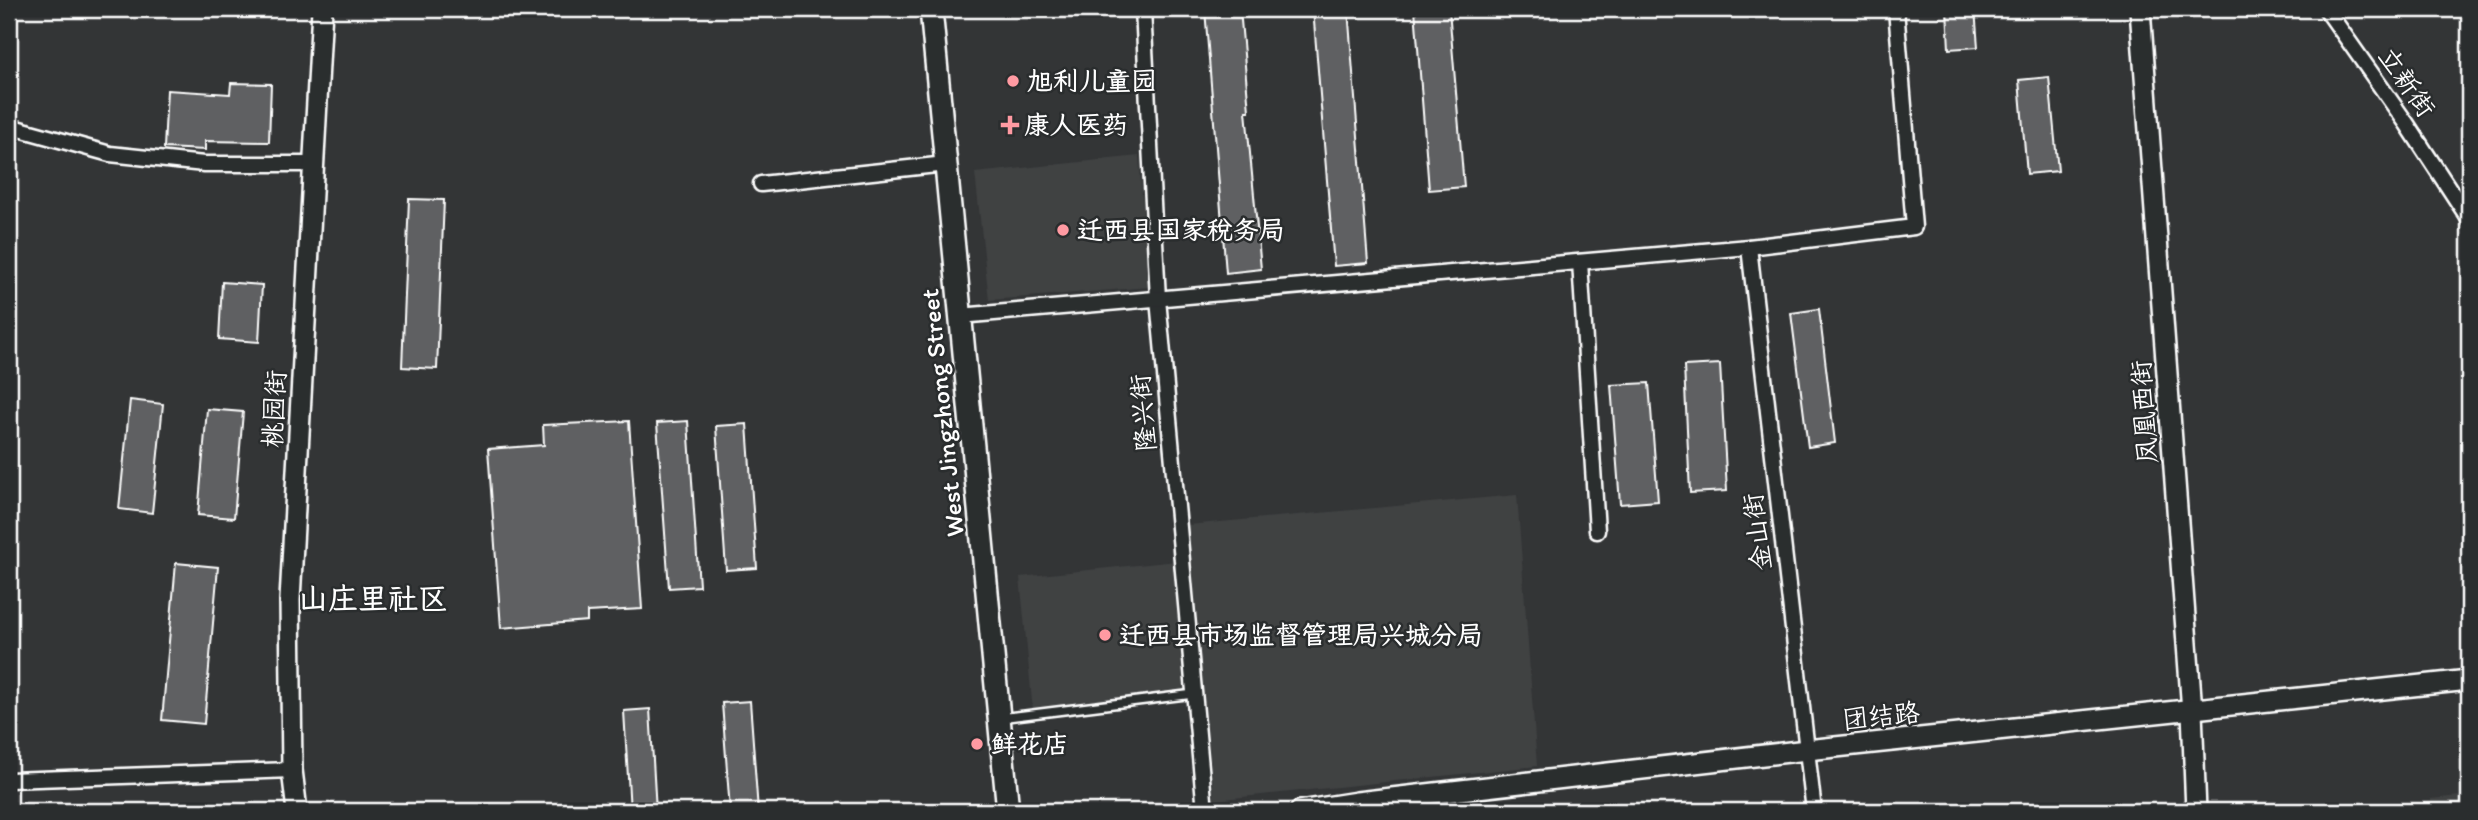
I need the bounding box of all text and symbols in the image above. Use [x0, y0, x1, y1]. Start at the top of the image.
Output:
street label: 立新街 [2372, 41, 2442, 123]
place label: 旭利儿童园 [1027, 65, 1157, 97]
marker: 旭利儿童园 [1005, 73, 1021, 89]
place label: 康人医药 [1024, 109, 1128, 141]
marker: 康人医药 [1002, 117, 1018, 133]
place label: 迁西县国家税务局 [1077, 214, 1285, 246]
marker: 迁西县国家税务局 [1055, 222, 1071, 238]
street label: West Jingzhong Street [913, 287, 971, 539]
street label: 凤凰西街 [2124, 359, 2164, 465]
street label: 桃园街 [256, 369, 292, 449]
street label: 隆兴街 [1124, 373, 1162, 453]
street label: 金山街 [1736, 491, 1778, 573]
district label: 山庄里社区 [298, 580, 448, 617]
place label: 迁西县市场监督管理局兴城分局 [1119, 619, 1483, 651]
marker: 迁西县市场监督管理局兴城分局 [1097, 627, 1113, 643]
street label: 团结路 [1841, 696, 1921, 736]
place label: 鲜花店 [991, 728, 1069, 760]
marker: 鲜花店 [969, 736, 985, 752]

